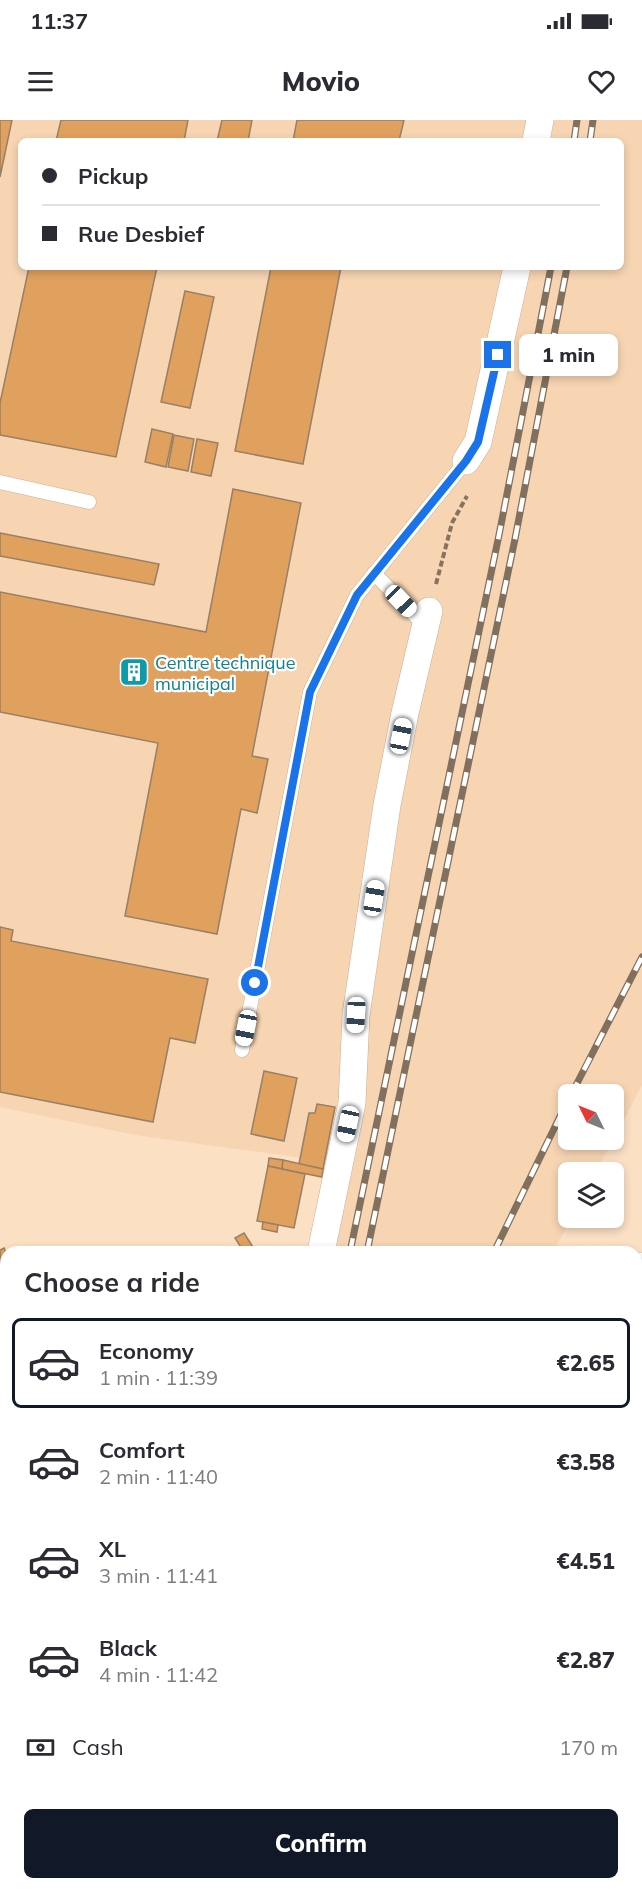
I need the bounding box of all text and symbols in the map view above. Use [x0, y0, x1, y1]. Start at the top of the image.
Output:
text: 11:37 [30, 7, 88, 35]
text: Movio [282, 64, 360, 98]
icon: menu [24, 65, 57, 98]
icon: heart [585, 65, 618, 98]
text: Pickup [78, 162, 148, 190]
text: Rue Desbief [78, 220, 204, 248]
callout: 1 min [519, 334, 618, 376]
route end [484, 341, 511, 368]
text: 1 min [542, 342, 595, 367]
car [382, 582, 420, 620]
place label: Centre technique municipal [155, 651, 296, 695]
building icon: Centre technique municipal [118, 656, 150, 688]
car [389, 717, 413, 755]
car [362, 879, 386, 917]
route start [241, 969, 268, 996]
car [346, 997, 366, 1033]
car [234, 1009, 258, 1047]
north arrow [558, 1084, 624, 1150]
map controls [558, 1084, 624, 1228]
car [335, 1105, 361, 1143]
button: layers [558, 1162, 624, 1228]
text: Choose a ride [24, 1265, 200, 1299]
icon: car [27, 1336, 81, 1390]
text: Economy [99, 1337, 194, 1365]
text: €2.65 [556, 1349, 615, 1377]
text: 1 min · 11:39 [99, 1365, 218, 1390]
icon: car [27, 1435, 81, 1489]
text: Comfort [99, 1436, 185, 1464]
text: €3.58 [556, 1448, 615, 1476]
text: 2 min · 11:40 [99, 1464, 218, 1489]
icon: car [27, 1534, 81, 1588]
text: XL [99, 1535, 126, 1563]
text: €4.51 [556, 1547, 615, 1575]
text: 3 min · 11:41 [99, 1563, 218, 1588]
icon: car [27, 1633, 81, 1687]
text: Black [99, 1634, 157, 1662]
text: €2.87 [556, 1646, 615, 1674]
text: 4 min · 11:42 [99, 1662, 218, 1687]
icon: cash [24, 1731, 57, 1764]
text: Cash [72, 1733, 124, 1761]
text: 170 m [559, 1735, 618, 1760]
button: Confirm [24, 1809, 618, 1878]

